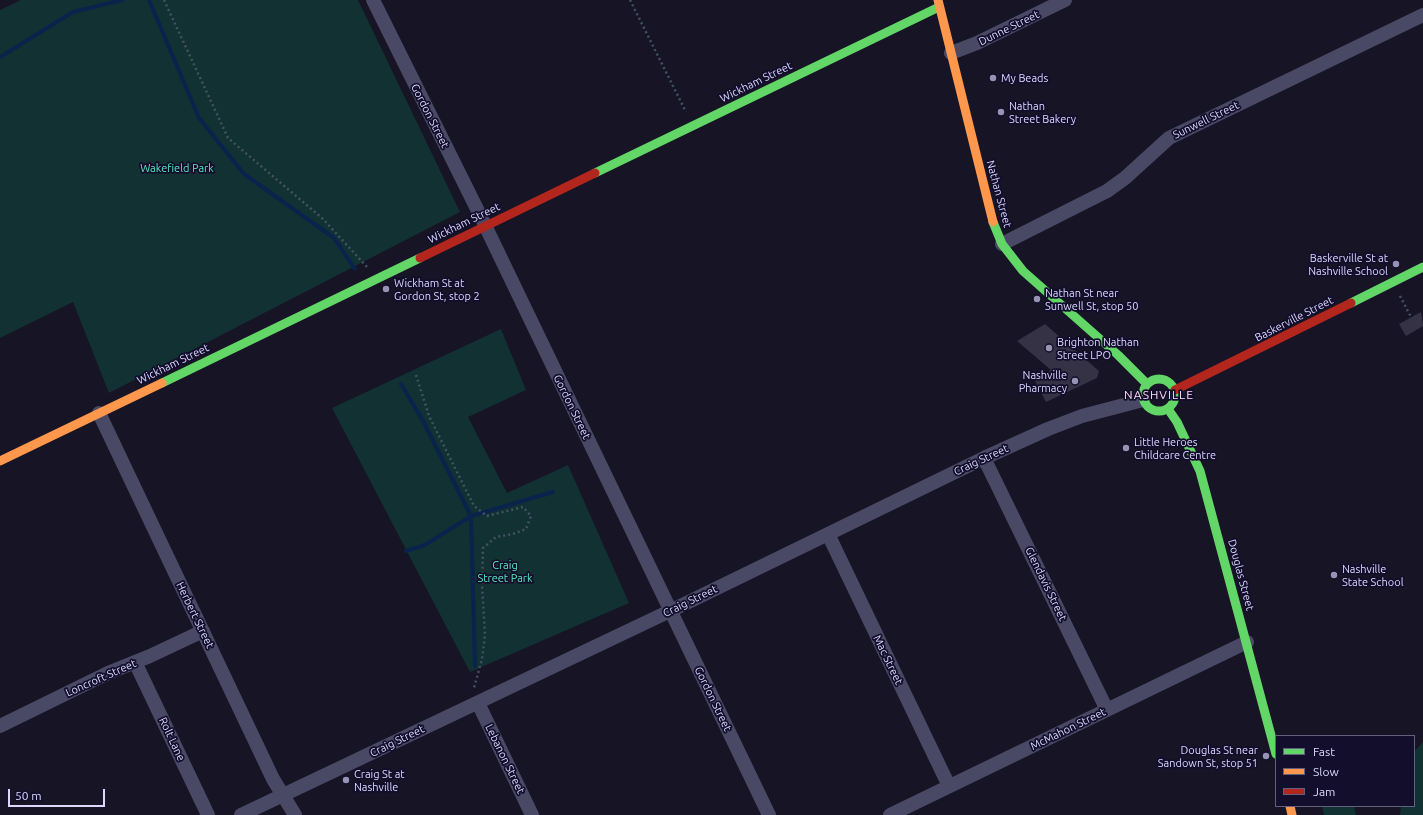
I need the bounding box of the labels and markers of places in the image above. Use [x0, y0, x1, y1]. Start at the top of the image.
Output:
place label: My Beads [1001, 71, 1048, 85]
marker: My Beads [988, 73, 998, 83]
place label: Nathan Street Bakery [1009, 99, 1076, 125]
marker: Nathan Street Bakery [996, 107, 1006, 117]
place label: Baskerville St at Nashville School [1308, 251, 1388, 277]
marker: Baskerville St at Nashville School [1391, 259, 1401, 269]
place label: Wickham St at Gordon St, stop 2 [394, 276, 480, 302]
marker: Wickham St at Gordon St, stop 2 [381, 284, 391, 294]
place label: Nathan St near Sunwell St, stop 50 [1045, 286, 1139, 312]
marker: Nathan St near Sunwell St, stop 50 [1032, 294, 1042, 304]
place label: Brighton Nathan Street LPO [1057, 335, 1139, 361]
marker: Brighton Nathan Street LPO [1044, 343, 1054, 353]
place label: Nashville Pharmacy [1019, 368, 1067, 394]
marker: Nashville Pharmacy [1070, 376, 1080, 386]
place label: Little Heroes Childcare Centre [1134, 435, 1216, 461]
marker: Little Heroes Childcare Centre [1121, 443, 1131, 453]
place label: Nashville State School [1342, 562, 1404, 588]
marker: Nashville State School [1329, 570, 1339, 580]
place label: Douglas St near Sandown St, stop 51 [1158, 743, 1258, 769]
marker: Douglas St near Sandown St, stop 51 [1261, 751, 1271, 761]
place label: Craig St at Nashville [354, 767, 405, 793]
marker: Craig St at Nashville [341, 775, 351, 785]

